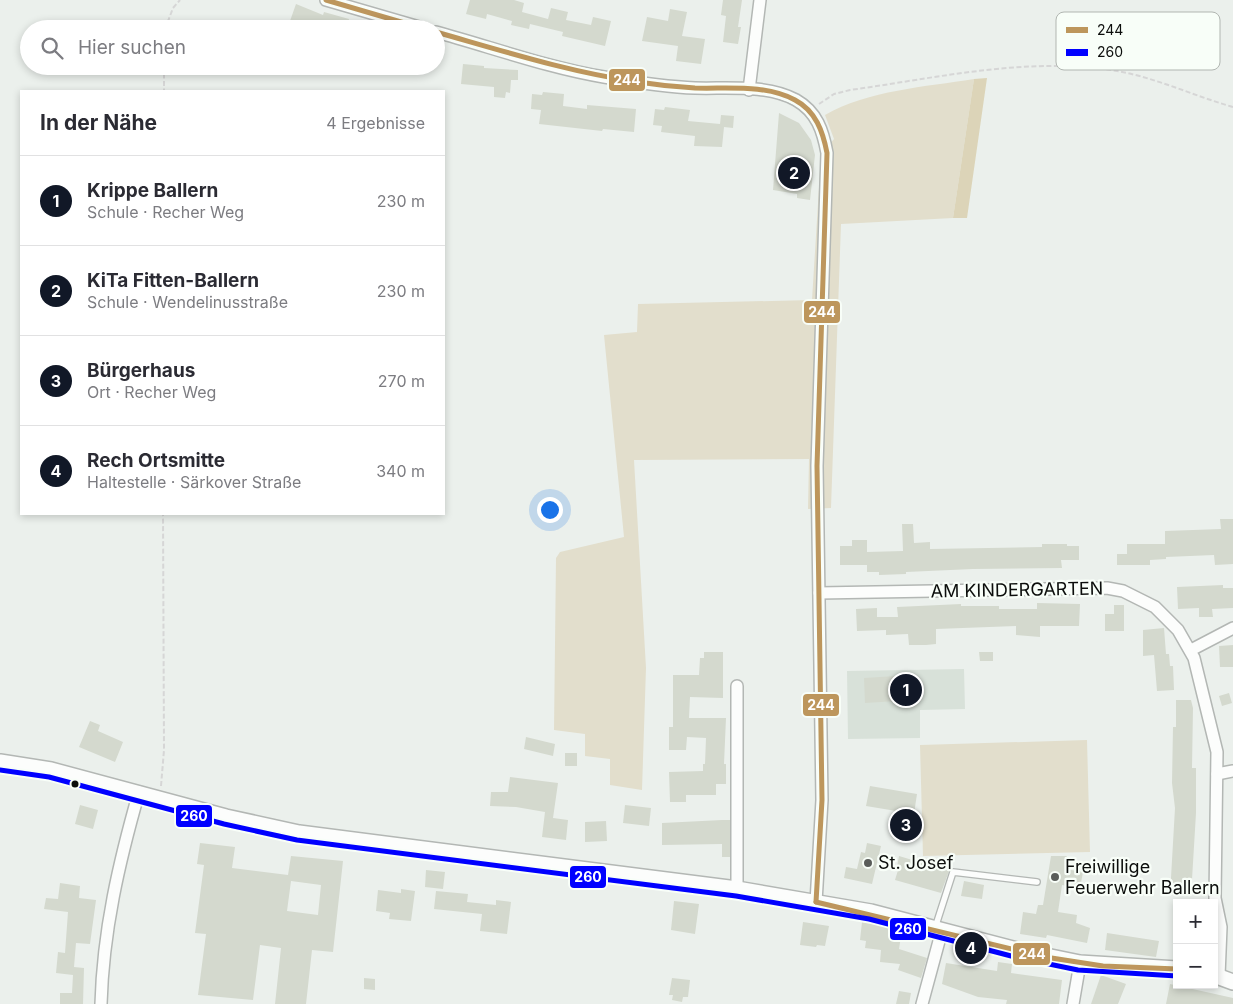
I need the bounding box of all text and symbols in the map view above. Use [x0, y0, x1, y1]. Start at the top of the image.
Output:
legend [1056, 12, 1220, 70]
search box [20, 20, 445, 75]
text: 244 [1097, 21, 1123, 38]
icon: search [38, 34, 66, 62]
text: Hier suchen [78, 36, 186, 59]
text: 260 [1097, 43, 1123, 60]
line badge: 244 [608, 68, 646, 92]
text: 244 [613, 71, 641, 88]
text: In der Nähe [40, 110, 157, 135]
text: 4 Ergebnisse [326, 113, 425, 133]
pin: 2 [778, 154, 810, 192]
text: Krippe Ballern [87, 179, 218, 202]
text: 1 [53, 191, 59, 211]
text: 230 m [377, 191, 425, 211]
text: Schule · Recher Weg [87, 202, 244, 222]
text: KiTa Fitten-Ballern [87, 269, 259, 292]
text: 2 [51, 281, 61, 301]
text: 230 m [377, 281, 425, 301]
text: Schule · Wendelinusstraße [87, 292, 288, 312]
line badge: 244 [803, 300, 841, 324]
text: 244 [808, 303, 836, 320]
text: Bürgerhaus [87, 359, 195, 382]
text: 3 [51, 371, 61, 391]
text: 270 m [378, 371, 425, 391]
text: Ort · Recher Weg [87, 382, 216, 402]
text: Rech Ortsmitte [87, 449, 225, 472]
text: 4 [51, 461, 61, 481]
text: 340 m [376, 461, 425, 481]
text: Haltestelle · Särkover Straße [87, 472, 301, 492]
your location [537, 497, 563, 523]
street label: AM KINDERGARTEN [930, 577, 1103, 602]
pin: 1 [890, 671, 922, 709]
line badge: 244 [802, 693, 840, 717]
text: 244 [807, 696, 835, 713]
unlabelled marker [70, 779, 80, 789]
line badge: 260 [175, 804, 213, 828]
pin: 3 [890, 806, 922, 844]
text: 260 [180, 807, 208, 824]
place label: St. Josef [878, 852, 954, 873]
place label: Freiwillige Feuerwehr Ballern [1065, 856, 1220, 898]
marker: St. Josef [862, 857, 874, 869]
line badge: 260 [569, 865, 607, 889]
text: 260 [574, 868, 602, 885]
marker: Freiwillige Feuerwehr Ballern [1049, 871, 1061, 883]
map controls [1173, 899, 1218, 989]
button: + [1173, 899, 1218, 944]
line badge: 260 [889, 917, 927, 941]
text: 260 [894, 920, 922, 937]
pin: 4 [955, 929, 987, 967]
line badge: 244 [1012, 942, 1051, 966]
button: − [1173, 944, 1218, 989]
text: 244 [1018, 945, 1046, 962]

